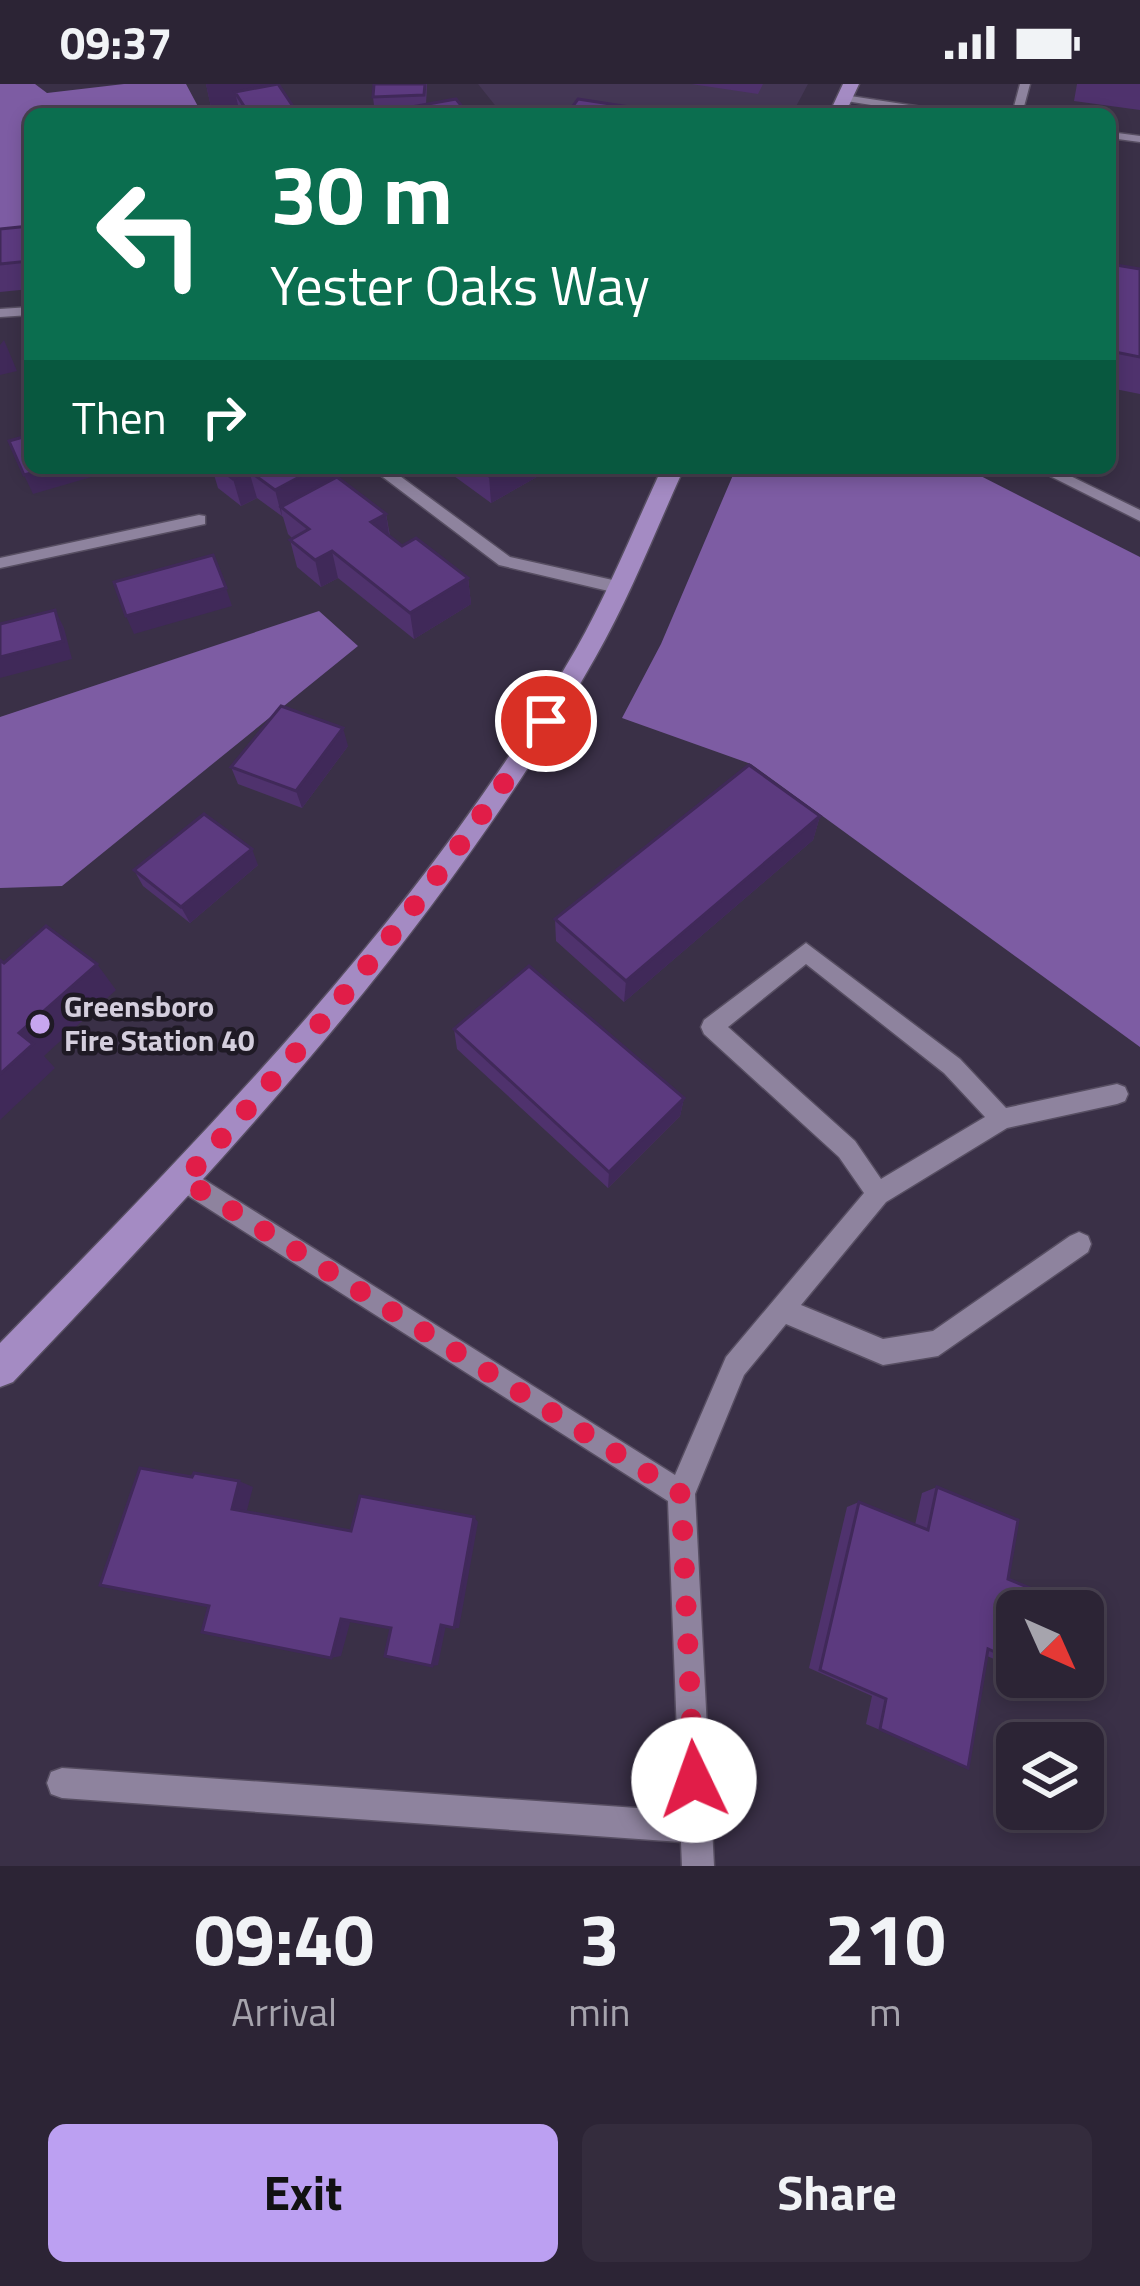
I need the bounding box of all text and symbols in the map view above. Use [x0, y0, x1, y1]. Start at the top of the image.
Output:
text: 09:37 [60, 8, 172, 76]
text: 30 m [270, 129, 453, 257]
icon: left [72, 156, 228, 312]
text: Yester Oaks Way [270, 244, 650, 326]
text: Then [72, 383, 167, 451]
icon: right [191, 384, 257, 450]
pin [495, 670, 597, 772]
icon: arrive [513, 688, 579, 754]
place label: Greensboro Fire Station 40 [64, 983, 255, 1063]
marker: Greensboro Fire Station 40 [27, 1011, 53, 1037]
north arrow [996, 1590, 1104, 1698]
map controls [996, 1590, 1104, 1830]
position arrow [631, 1717, 757, 1843]
button: layers [996, 1722, 1104, 1830]
text: 09:40 [194, 1883, 374, 1993]
text: 3 [579, 1883, 620, 1993]
text: 210 [825, 1883, 946, 1993]
text: Arrival [231, 1982, 337, 2041]
text: min [568, 1982, 630, 2041]
text: m [869, 1982, 901, 2041]
button: Exit [48, 2124, 558, 2262]
button: Share [582, 2124, 1092, 2262]

